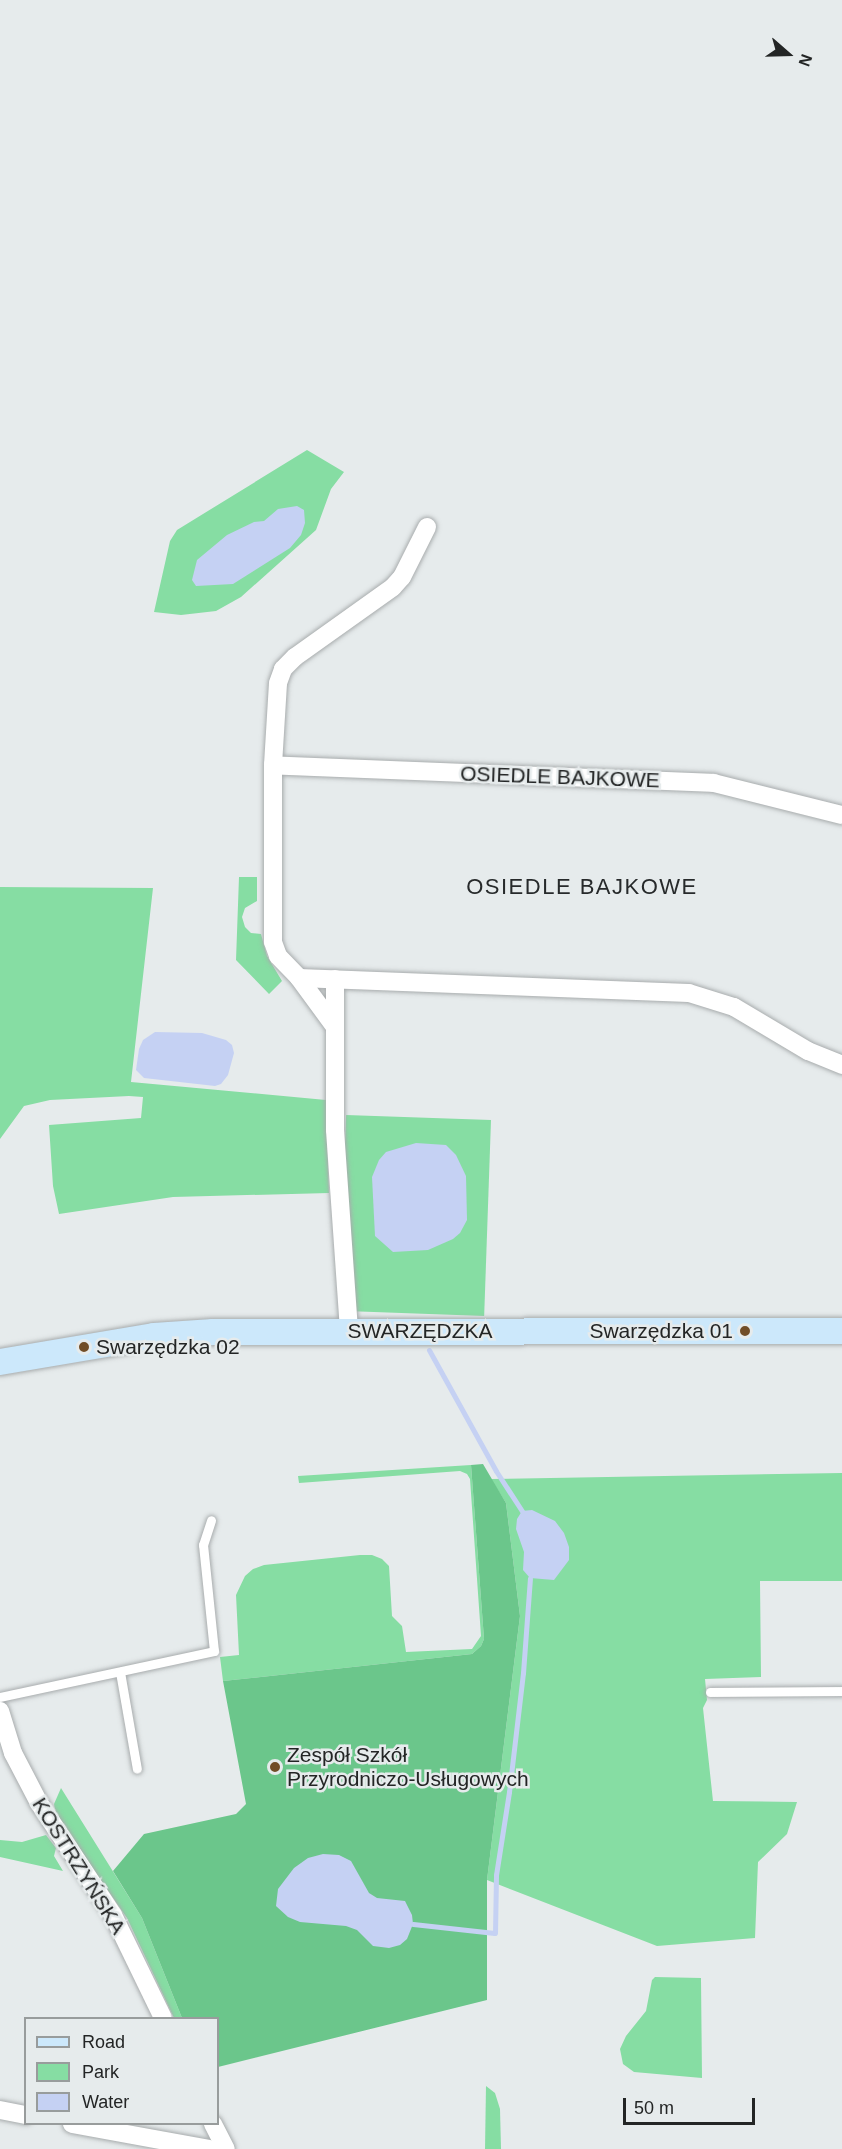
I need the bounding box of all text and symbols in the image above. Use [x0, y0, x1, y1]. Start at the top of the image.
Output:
north arrow [758, 24, 818, 84]
text: N [795, 52, 815, 69]
street label: OSIEDLE BAJKOWE [460, 761, 660, 793]
district label: OSIEDLE BAJKOWE [466, 874, 698, 900]
street label: SWARZĘDZKA [347, 1318, 493, 1344]
place label: Swarzędzka 01 [589, 1318, 733, 1344]
marker: Swarzędzka 01 [738, 1324, 752, 1338]
place label: Swarzędzka 02 [96, 1334, 240, 1360]
marker: Swarzędzka 02 [77, 1340, 91, 1354]
place label: Zespół Szkół Przyrodniczo-Usługowych [287, 1742, 529, 1792]
marker: Zespół Szkół Przyrodniczo-Usługowych [268, 1760, 282, 1774]
street label: KOSTRZYŃSKA [27, 1793, 131, 1939]
legend [24, 2017, 219, 2125]
text: Road [82, 2032, 125, 2052]
text: Park [82, 2062, 119, 2082]
scale bar [626, 2086, 758, 2124]
text: Water [82, 2092, 129, 2112]
text: 50 m [634, 2098, 674, 2118]

